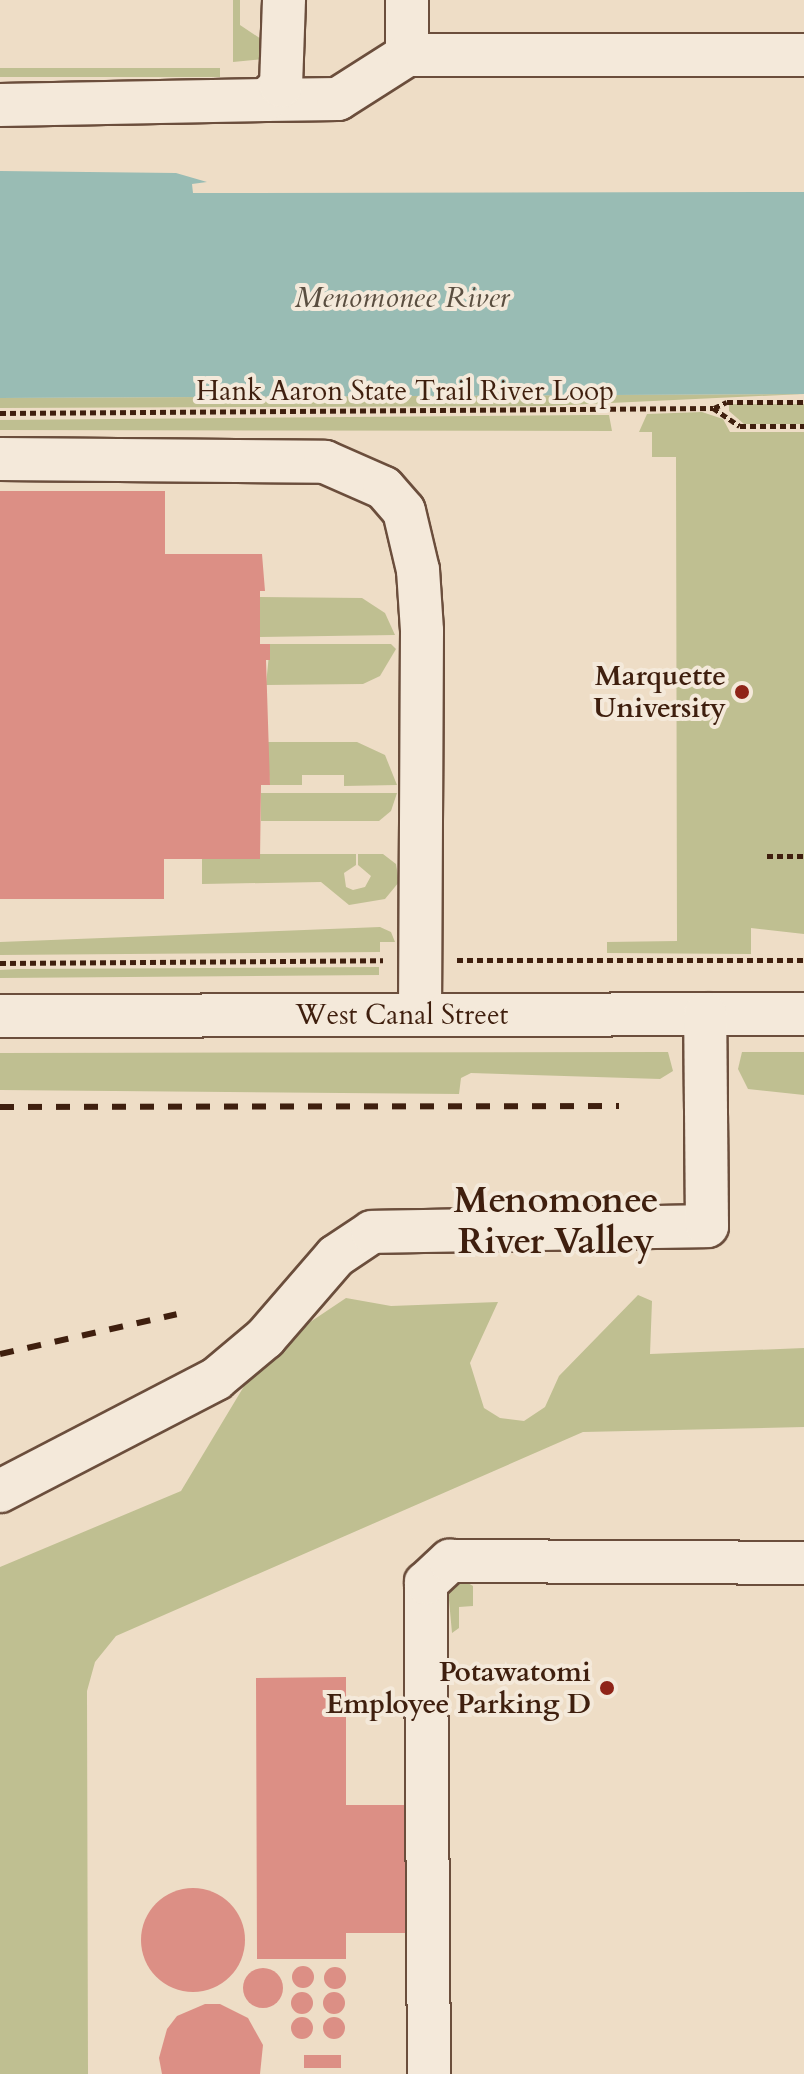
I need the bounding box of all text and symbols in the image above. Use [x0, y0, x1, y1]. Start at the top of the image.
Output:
water label: Menomonee River [294, 280, 510, 316]
street label: Hank Aaron State Trail River Loop [196, 374, 614, 408]
place label: Marquette University [593, 659, 726, 725]
marker: Marquette University [733, 683, 751, 701]
street label: West Canal Street [296, 998, 508, 1032]
district label: Menomonee River Valley [453, 1178, 659, 1263]
place label: Potawatomi Employee Parking D [326, 1655, 591, 1721]
marker: Potawatomi Employee Parking D [598, 1679, 616, 1697]

